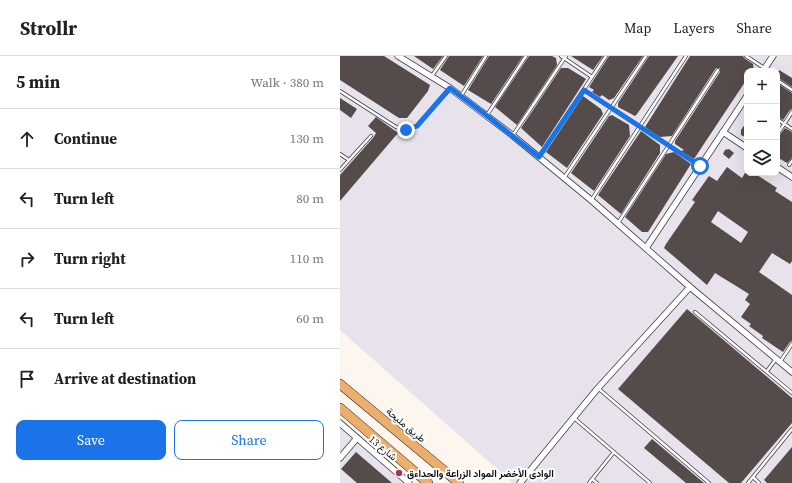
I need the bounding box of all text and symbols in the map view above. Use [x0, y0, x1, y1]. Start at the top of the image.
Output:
text: Strollr [20, 15, 77, 41]
text: Map [624, 18, 651, 38]
text: Layers [673, 18, 715, 38]
text: Share [737, 18, 772, 38]
map controls [744, 68, 780, 176]
button: + [744, 68, 780, 104]
text: 5 min [16, 70, 60, 94]
text: Walk · 380 m [251, 74, 324, 91]
button: − [744, 104, 780, 140]
route end [397, 121, 415, 139]
icon: ahead [16, 128, 38, 150]
text: Continue [54, 128, 117, 149]
text: 130 m [290, 130, 324, 147]
button: layers [744, 140, 780, 176]
route start [691, 157, 709, 175]
icon: left [16, 188, 38, 210]
text: Turn left [54, 188, 114, 209]
text: 80 m [296, 190, 324, 207]
icon: right [16, 248, 38, 270]
text: Turn right [54, 248, 126, 269]
text: 110 m [290, 250, 324, 267]
icon: left [16, 308, 38, 330]
text: Turn left [54, 308, 114, 329]
text: 60 m [296, 310, 324, 327]
icon: arrive [16, 368, 38, 390]
text: Arrive at destination [54, 368, 196, 389]
street label: طريق مليحة [384, 405, 429, 446]
button: Save [16, 420, 166, 460]
button: Share [174, 420, 324, 460]
street label: شارع 13 [366, 433, 400, 463]
place label: الوادى الأخضر المواد الزراعة والحداءق [407, 467, 554, 480]
marker: الوادى الأخضر المواد الزراعة والحداءق [394, 468, 404, 478]

